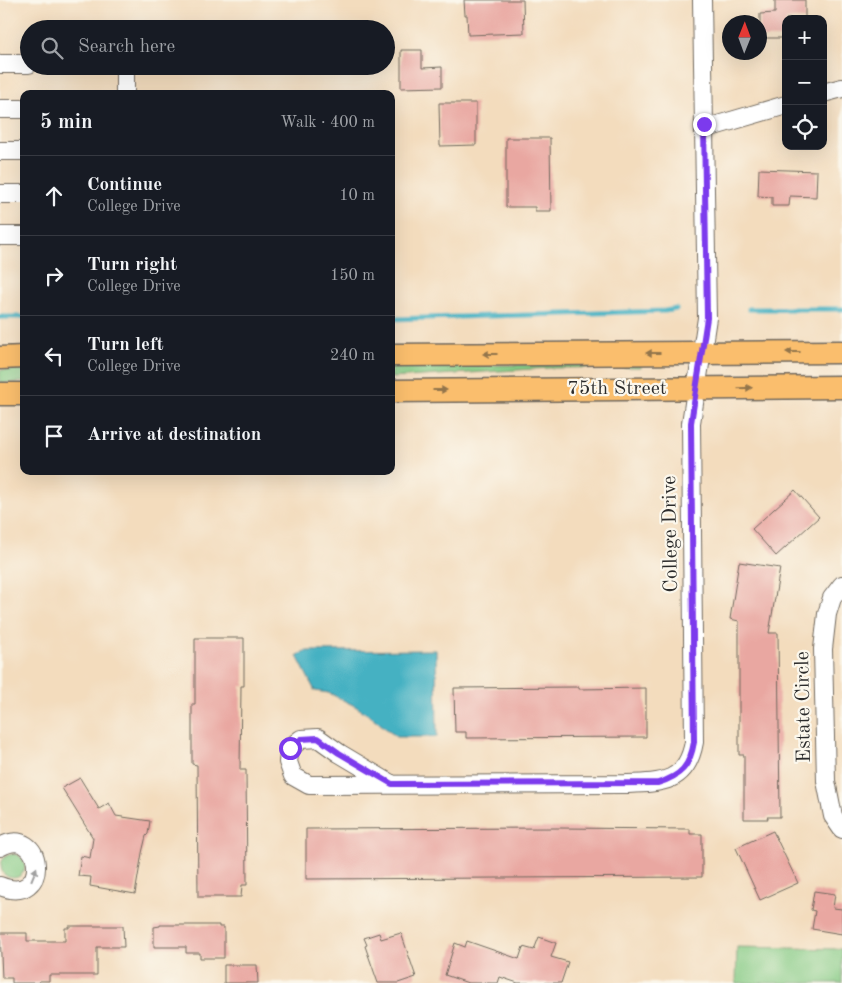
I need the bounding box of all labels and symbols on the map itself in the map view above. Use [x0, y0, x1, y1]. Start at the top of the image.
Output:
north arrow [722, 15, 767, 60]
route end [693, 113, 716, 136]
one-way arrow [785, 348, 801, 356]
one-way arrow [645, 349, 661, 357]
one-way arrow [482, 350, 498, 358]
street label: 75th Street [567, 379, 667, 399]
one-way arrow [737, 384, 753, 392]
one-way arrow [432, 386, 448, 394]
street label: College Drive [660, 475, 682, 593]
street label: Estate Circle [793, 651, 815, 763]
route start [279, 737, 302, 760]
one-way arrow [30, 867, 38, 882]

